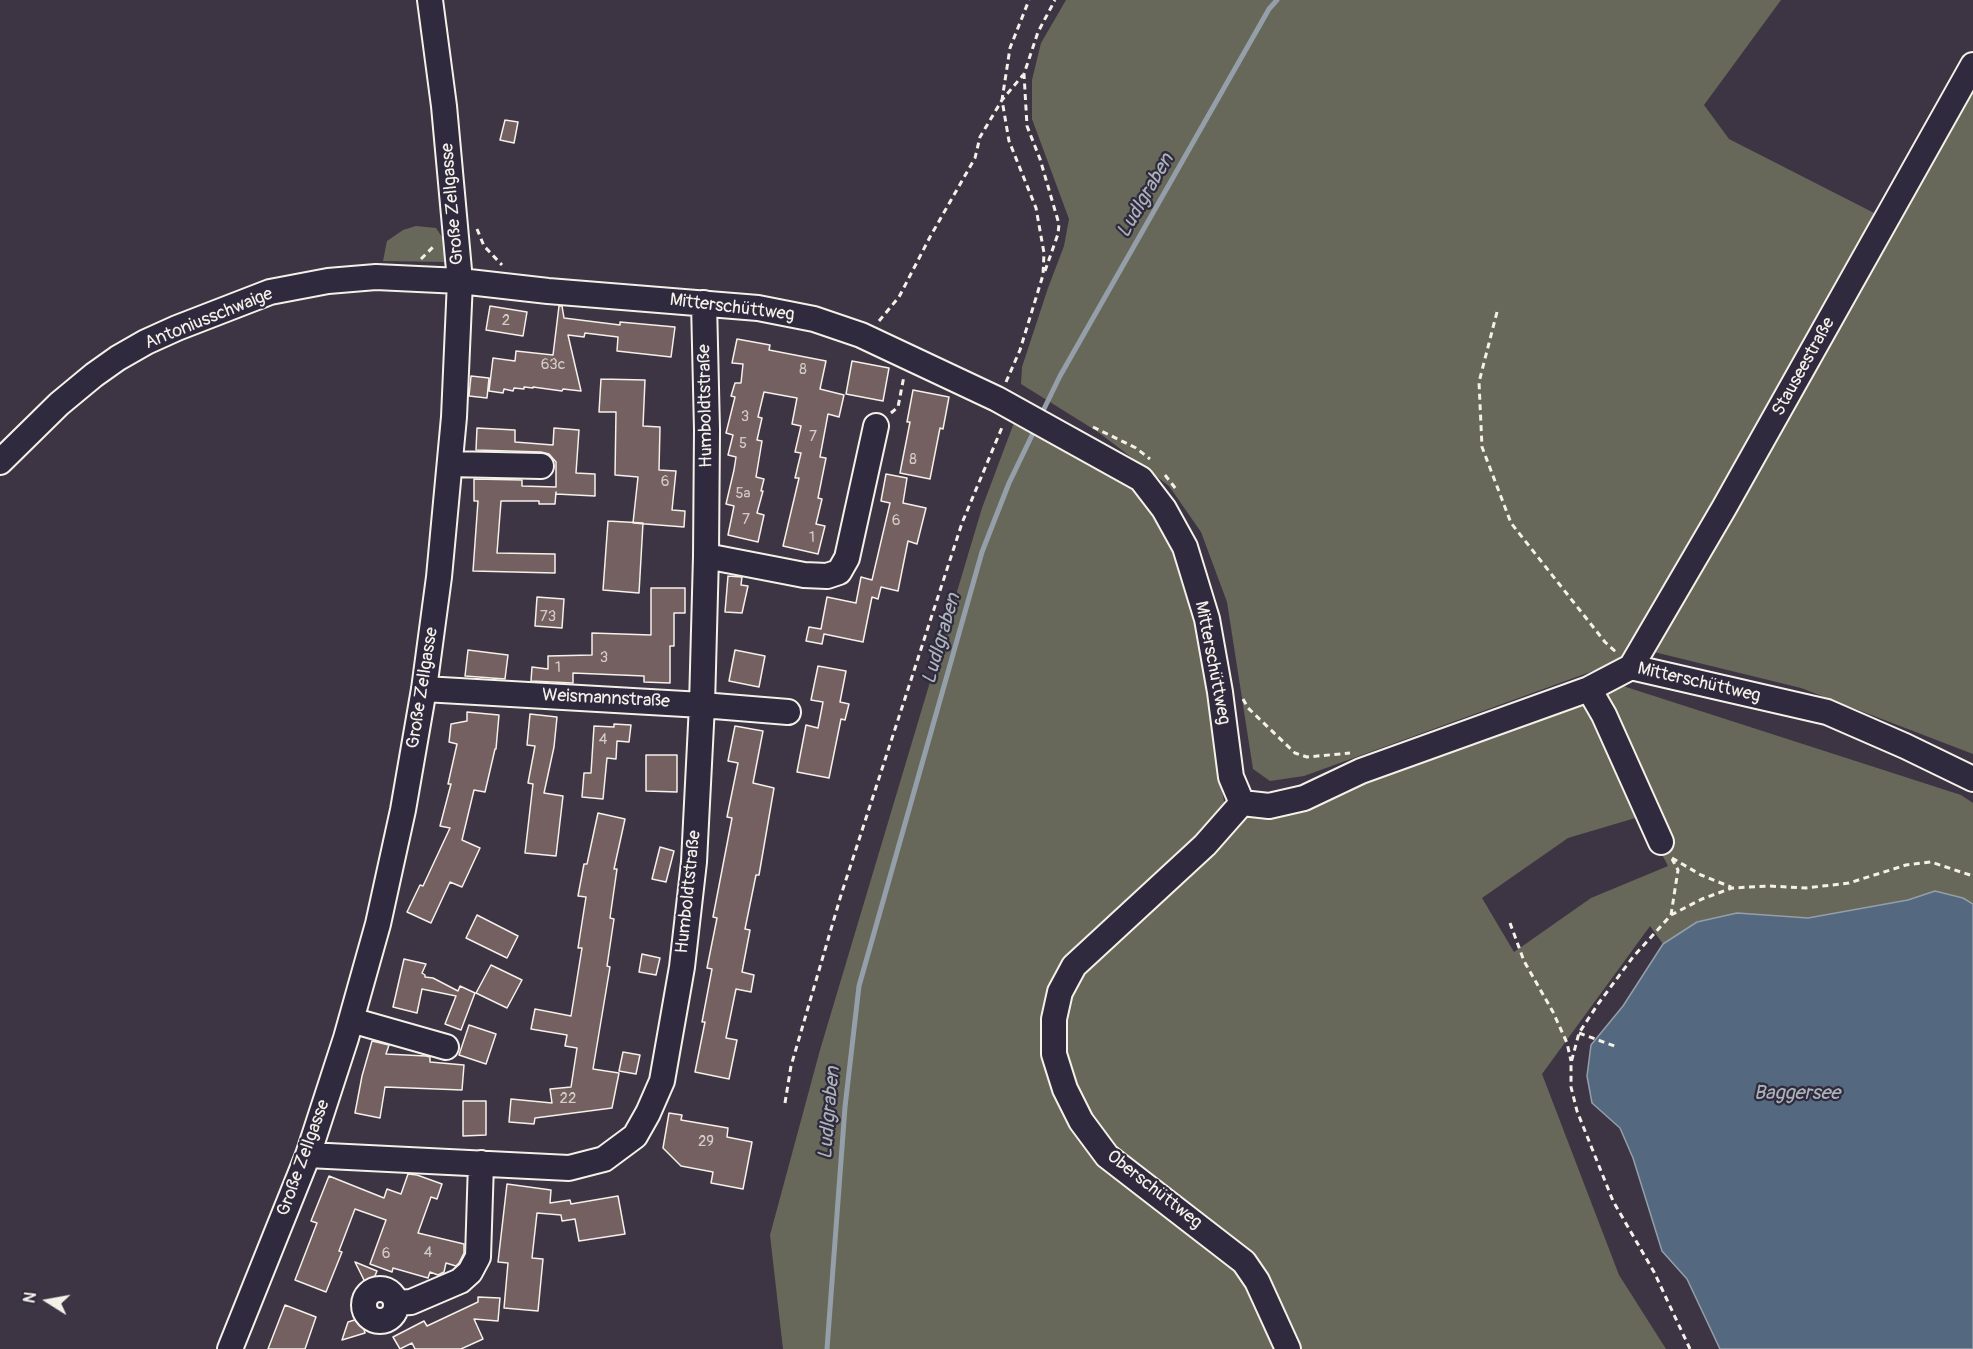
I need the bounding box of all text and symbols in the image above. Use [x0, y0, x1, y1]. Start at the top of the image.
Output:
street label: Große Zellgasse [437, 142, 469, 266]
water label: Ludlgraben [1112, 150, 1180, 242]
street label: Antoniusschwaige [142, 283, 276, 355]
street label: Mitterschüttweg [668, 290, 796, 326]
house number: 2 [502, 312, 510, 330]
street label: Stauseestraße [1768, 314, 1840, 420]
street label: Humboldtstraße [694, 344, 718, 468]
house number: 63c [541, 356, 565, 374]
house number: 8 [799, 361, 807, 379]
house number: 3 [741, 408, 749, 426]
house number: 7 [809, 428, 817, 446]
house number: 5 [739, 435, 747, 453]
house number: 8 [909, 451, 917, 469]
house number: 6 [661, 473, 669, 491]
house number: 5a [735, 485, 751, 503]
house number: 7 [742, 511, 750, 529]
house number: 6 [892, 512, 900, 530]
house number: 1 [809, 529, 815, 547]
water label: Ludlgraben [918, 591, 966, 687]
street label: Mitterschüttweg [1189, 599, 1235, 727]
house number: 73 [540, 608, 556, 626]
street label: Große Zellgasse [403, 626, 443, 750]
house number: 3 [600, 649, 608, 667]
street label: Mitterschüttweg [1635, 658, 1763, 708]
house number: 1 [555, 659, 561, 677]
street label: Weismannstraße [541, 685, 671, 713]
house number: 4 [599, 731, 607, 749]
street label: Humboldtstraße [672, 829, 706, 955]
water label: Ludlgraben [814, 1066, 846, 1160]
water label: Baggersee [1754, 1082, 1840, 1106]
house number: 22 [560, 1090, 576, 1108]
street label: Große Zellgasse [273, 1097, 335, 1219]
house number: 29 [698, 1133, 714, 1151]
street label: Oberschüttweg [1102, 1146, 1206, 1234]
house number: 4 [424, 1244, 432, 1262]
house number: 6 [382, 1245, 390, 1263]
north arrow [18, 1271, 78, 1331]
text: N [19, 1290, 41, 1305]

